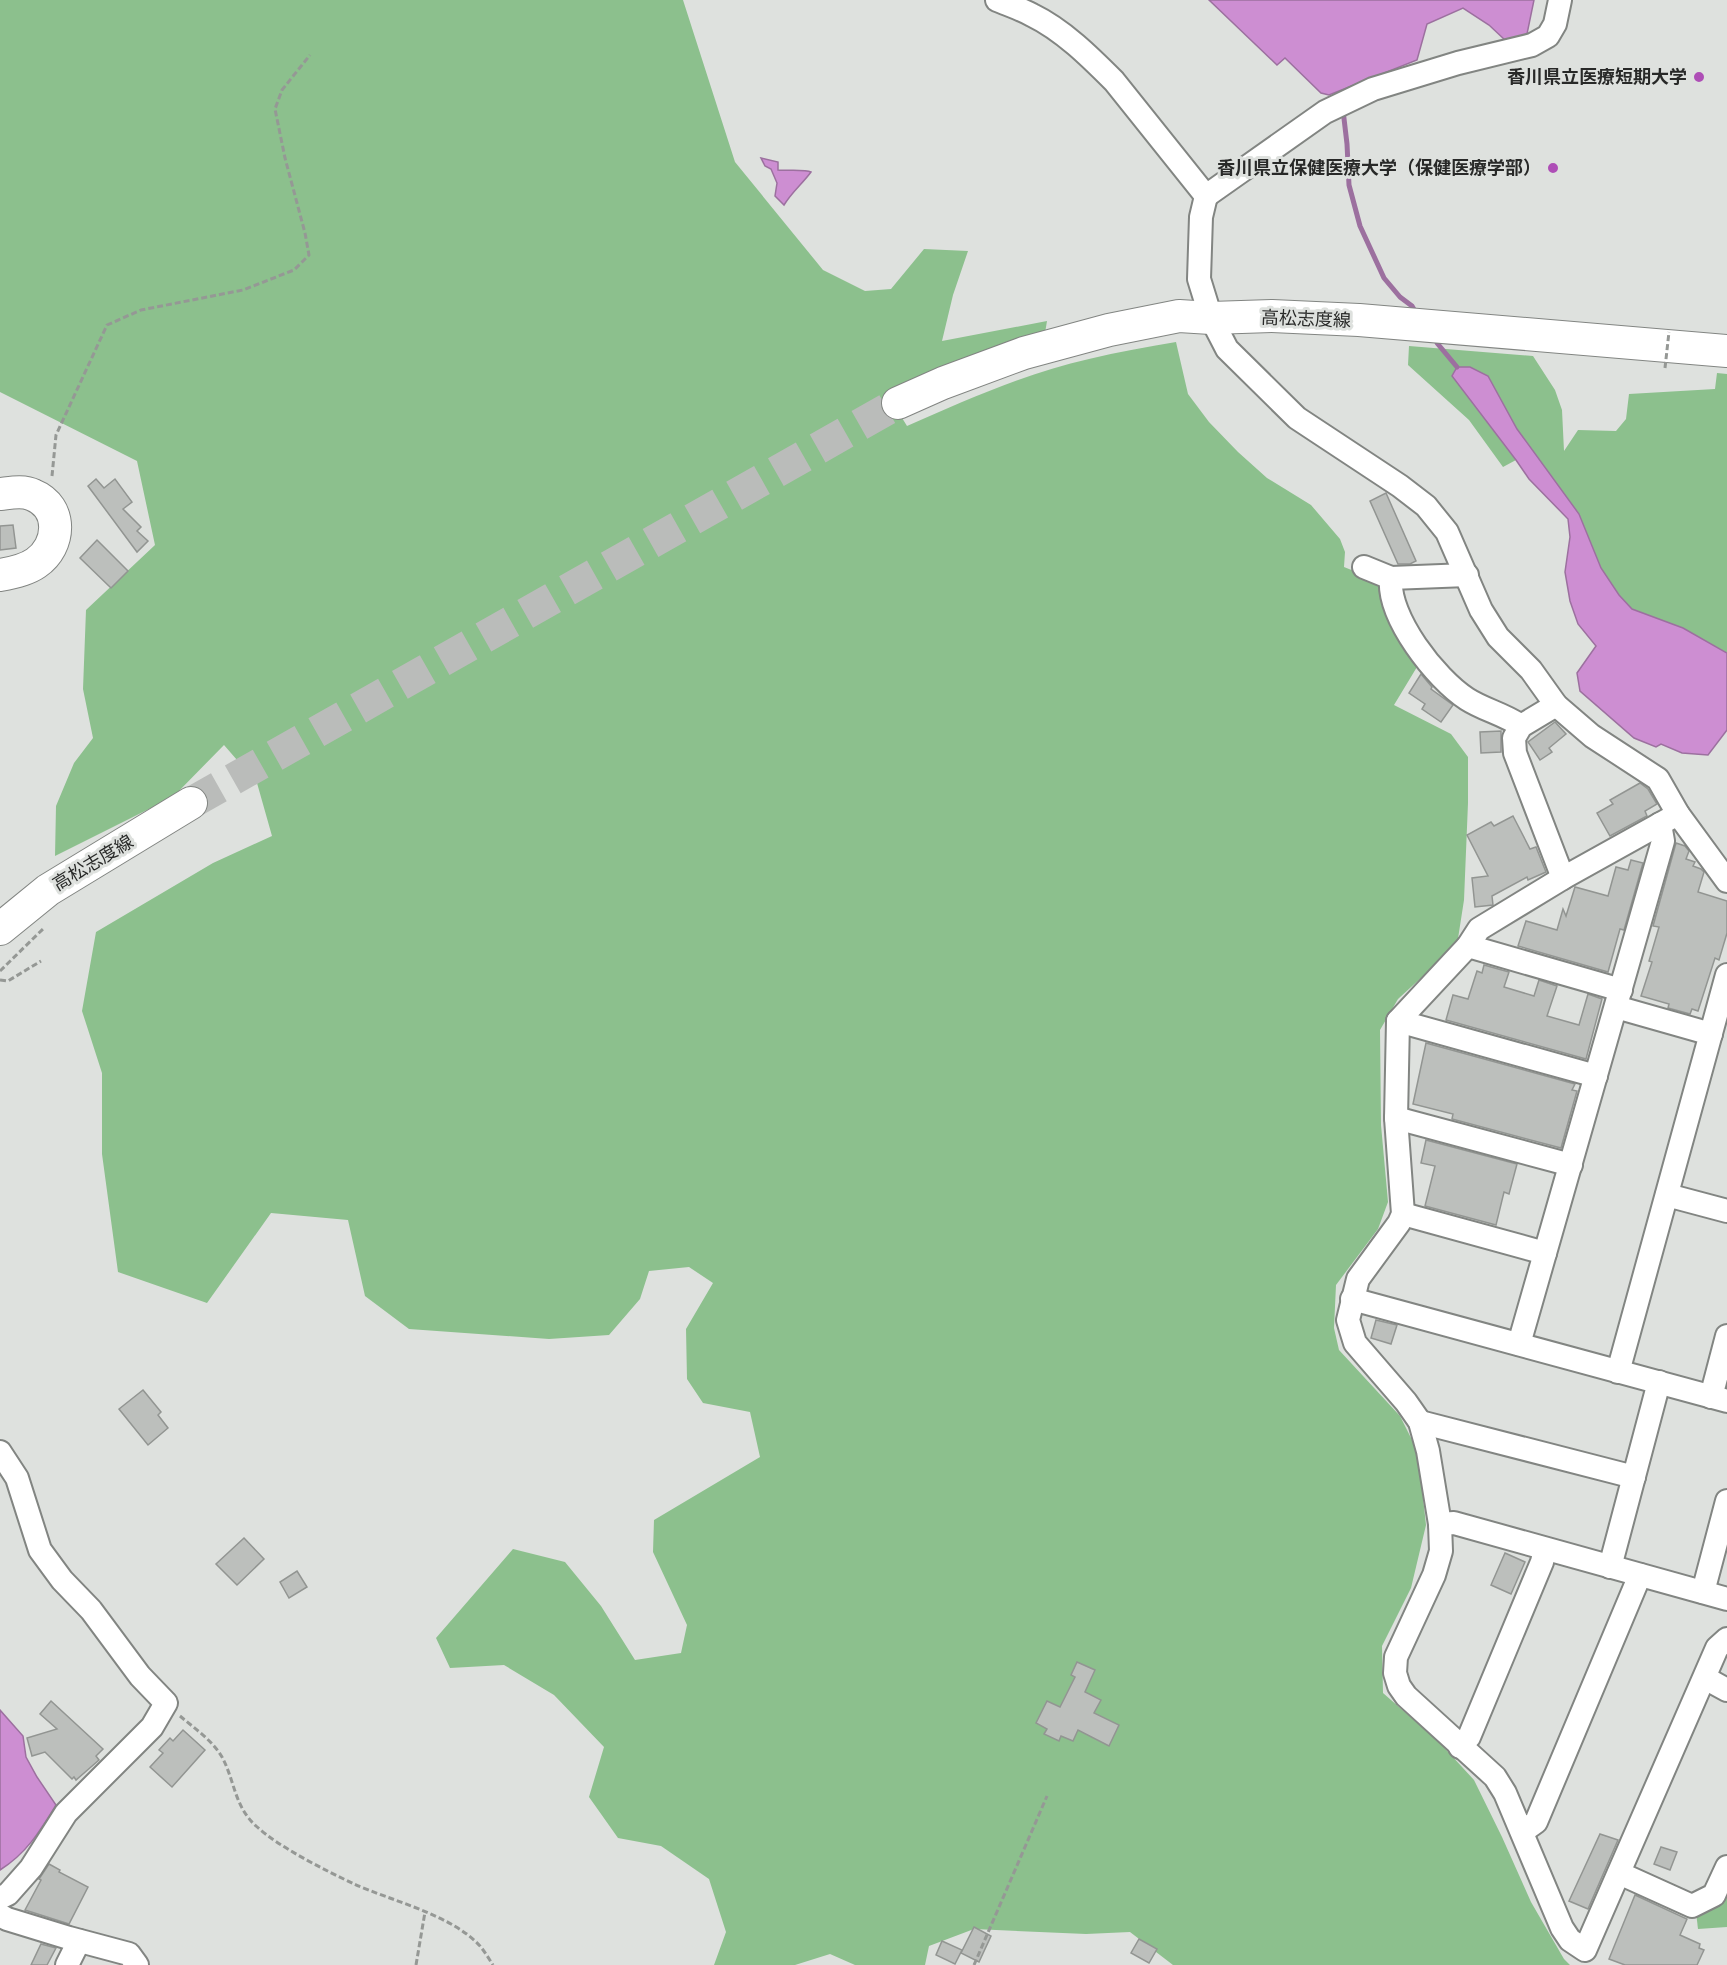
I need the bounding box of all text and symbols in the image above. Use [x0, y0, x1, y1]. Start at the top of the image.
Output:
place label: 香川県立医療短期大学 [1507, 65, 1687, 88]
marker: 香川県立医療短期大学 [1692, 70, 1706, 84]
place label: 香川県立保健医療大学（保健医療学部） [1217, 156, 1541, 179]
marker: 香川県立保健医療大学（保健医療学部） [1546, 161, 1560, 175]
street label: 高松志度線 [1261, 305, 1351, 332]
street label: 高松志度線 [48, 830, 137, 896]

